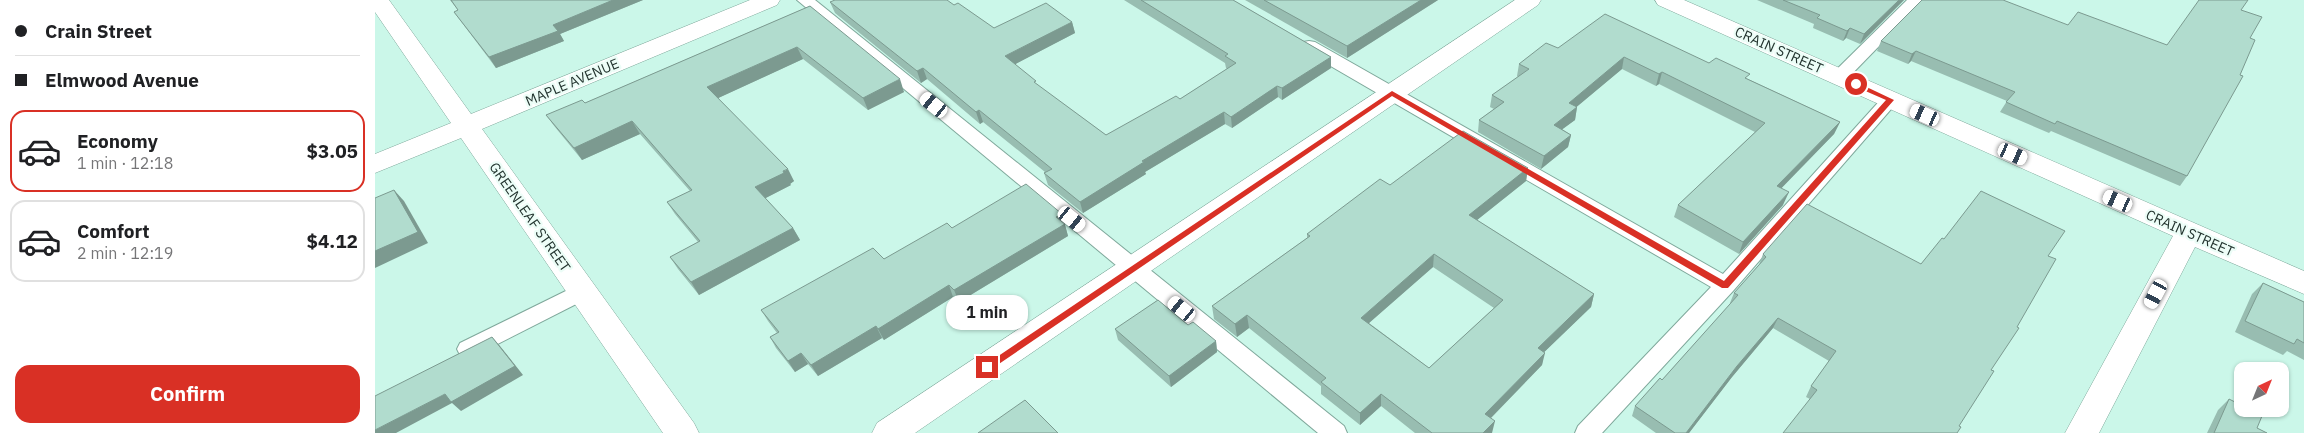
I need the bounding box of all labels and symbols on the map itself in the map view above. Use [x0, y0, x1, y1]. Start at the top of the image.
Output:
street label: CRAIN STREET [1732, 23, 1826, 77]
street label: MAPLE AVENUE [522, 54, 622, 110]
route start [1845, 73, 1867, 95]
car [917, 90, 950, 120]
car [1908, 102, 1941, 128]
car [1996, 141, 2029, 167]
street label: GREENLEAF STREET [486, 159, 574, 275]
car [2101, 188, 2134, 214]
car [1055, 204, 1088, 234]
street label: CRAIN STREET [2143, 206, 2237, 260]
car [2142, 277, 2169, 311]
callout: 1 min [946, 294, 1028, 330]
car [1165, 294, 1198, 324]
route end [976, 356, 998, 378]
north arrow [2234, 362, 2289, 418]

